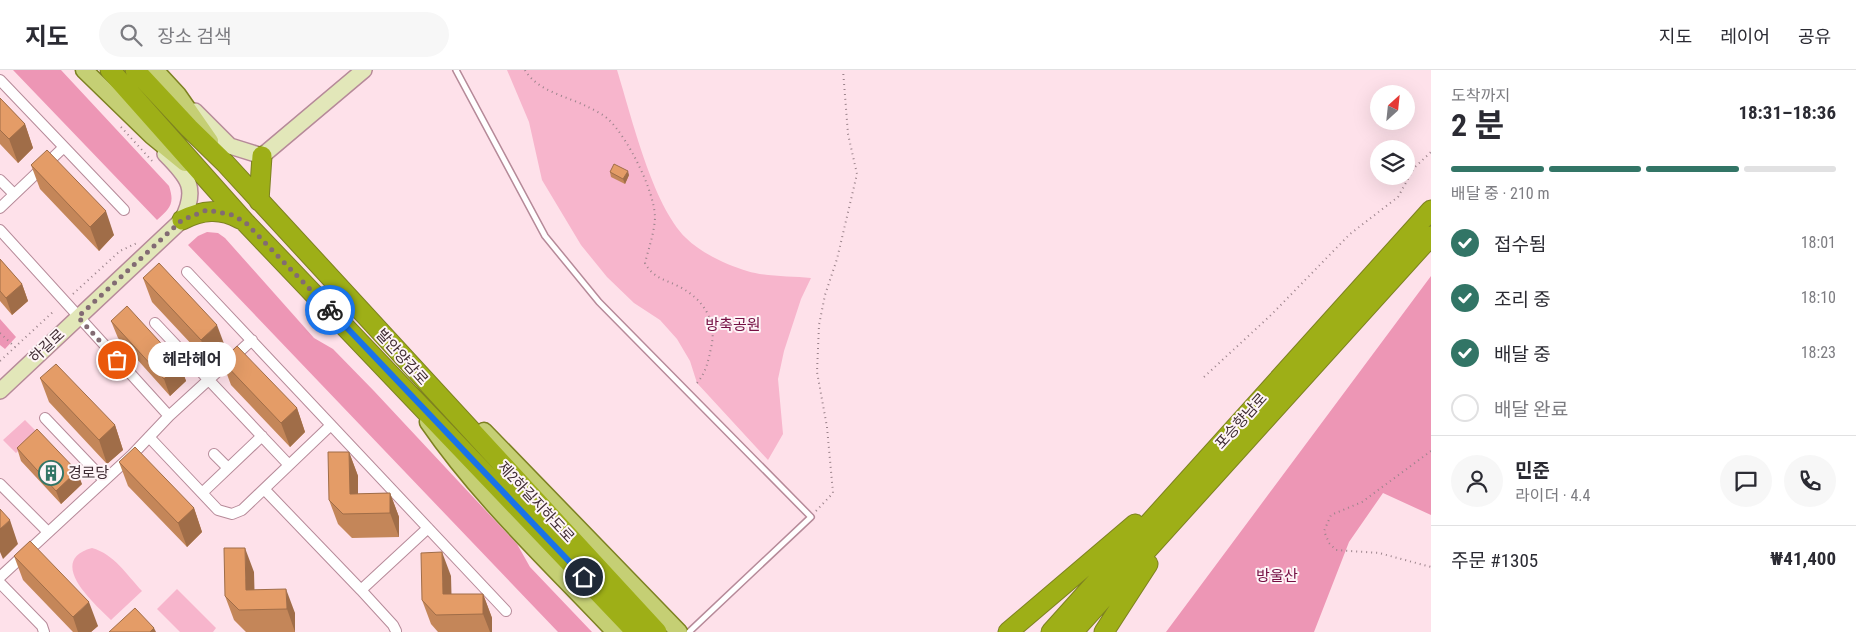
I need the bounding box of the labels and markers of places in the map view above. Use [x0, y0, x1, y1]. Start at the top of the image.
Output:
pin [96, 339, 138, 381]
callout: 헤라헤어 [147, 342, 234, 378]
building icon: 경로당 [38, 460, 64, 486]
place label: 경로당 [68, 464, 110, 482]
pin [563, 556, 605, 598]

